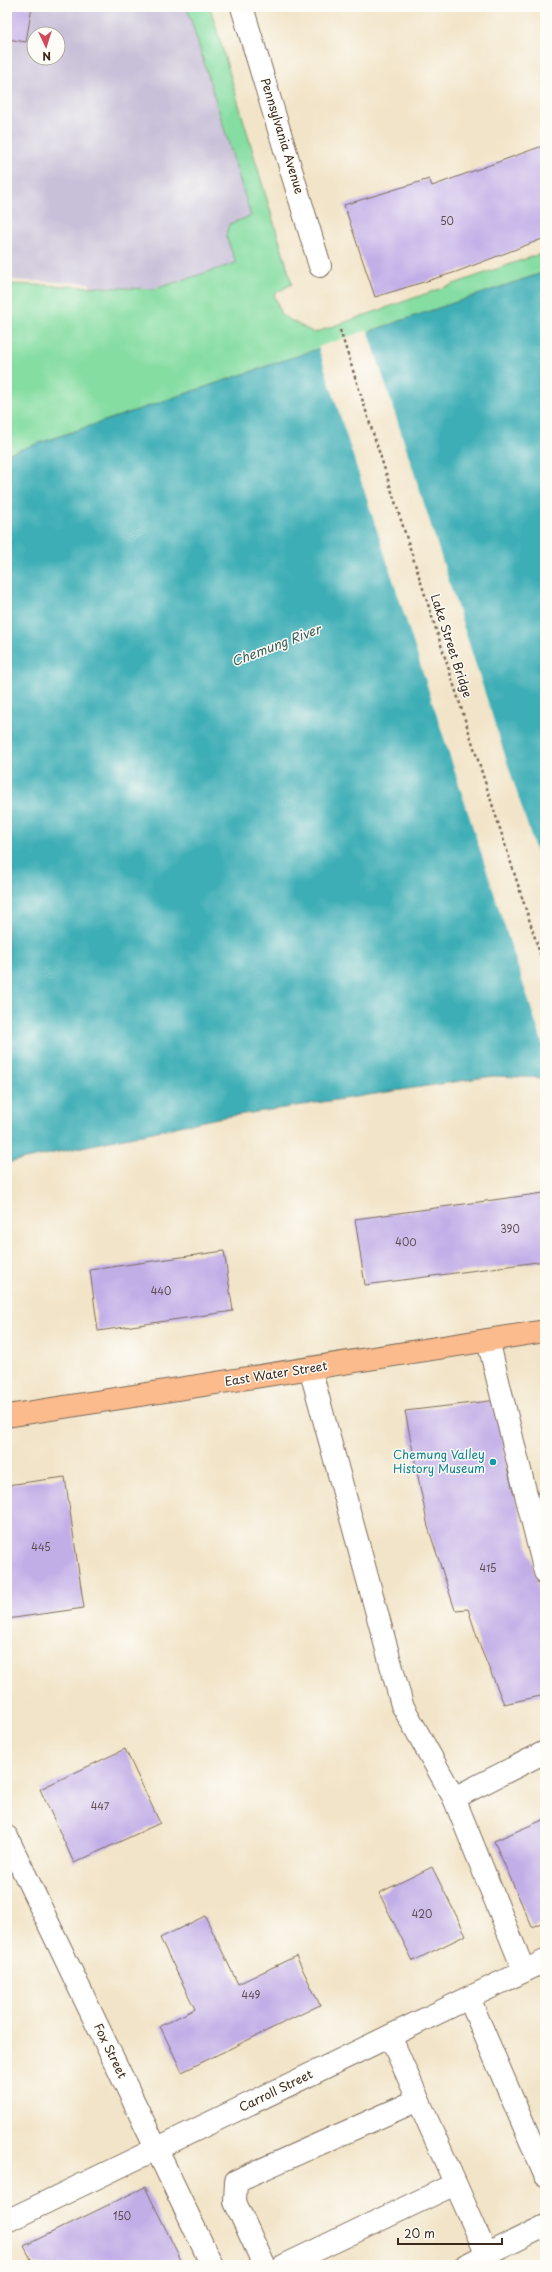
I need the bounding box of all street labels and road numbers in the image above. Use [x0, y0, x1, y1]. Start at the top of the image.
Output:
street label: Pennsylvania Avenue [257, 76, 309, 196]
street label: Lake Street Bridge [427, 592, 477, 700]
street label: East Water Street [223, 1356, 329, 1390]
street label: Fox Street [90, 2020, 132, 2081]
street label: Carroll Street [236, 2064, 315, 2116]

